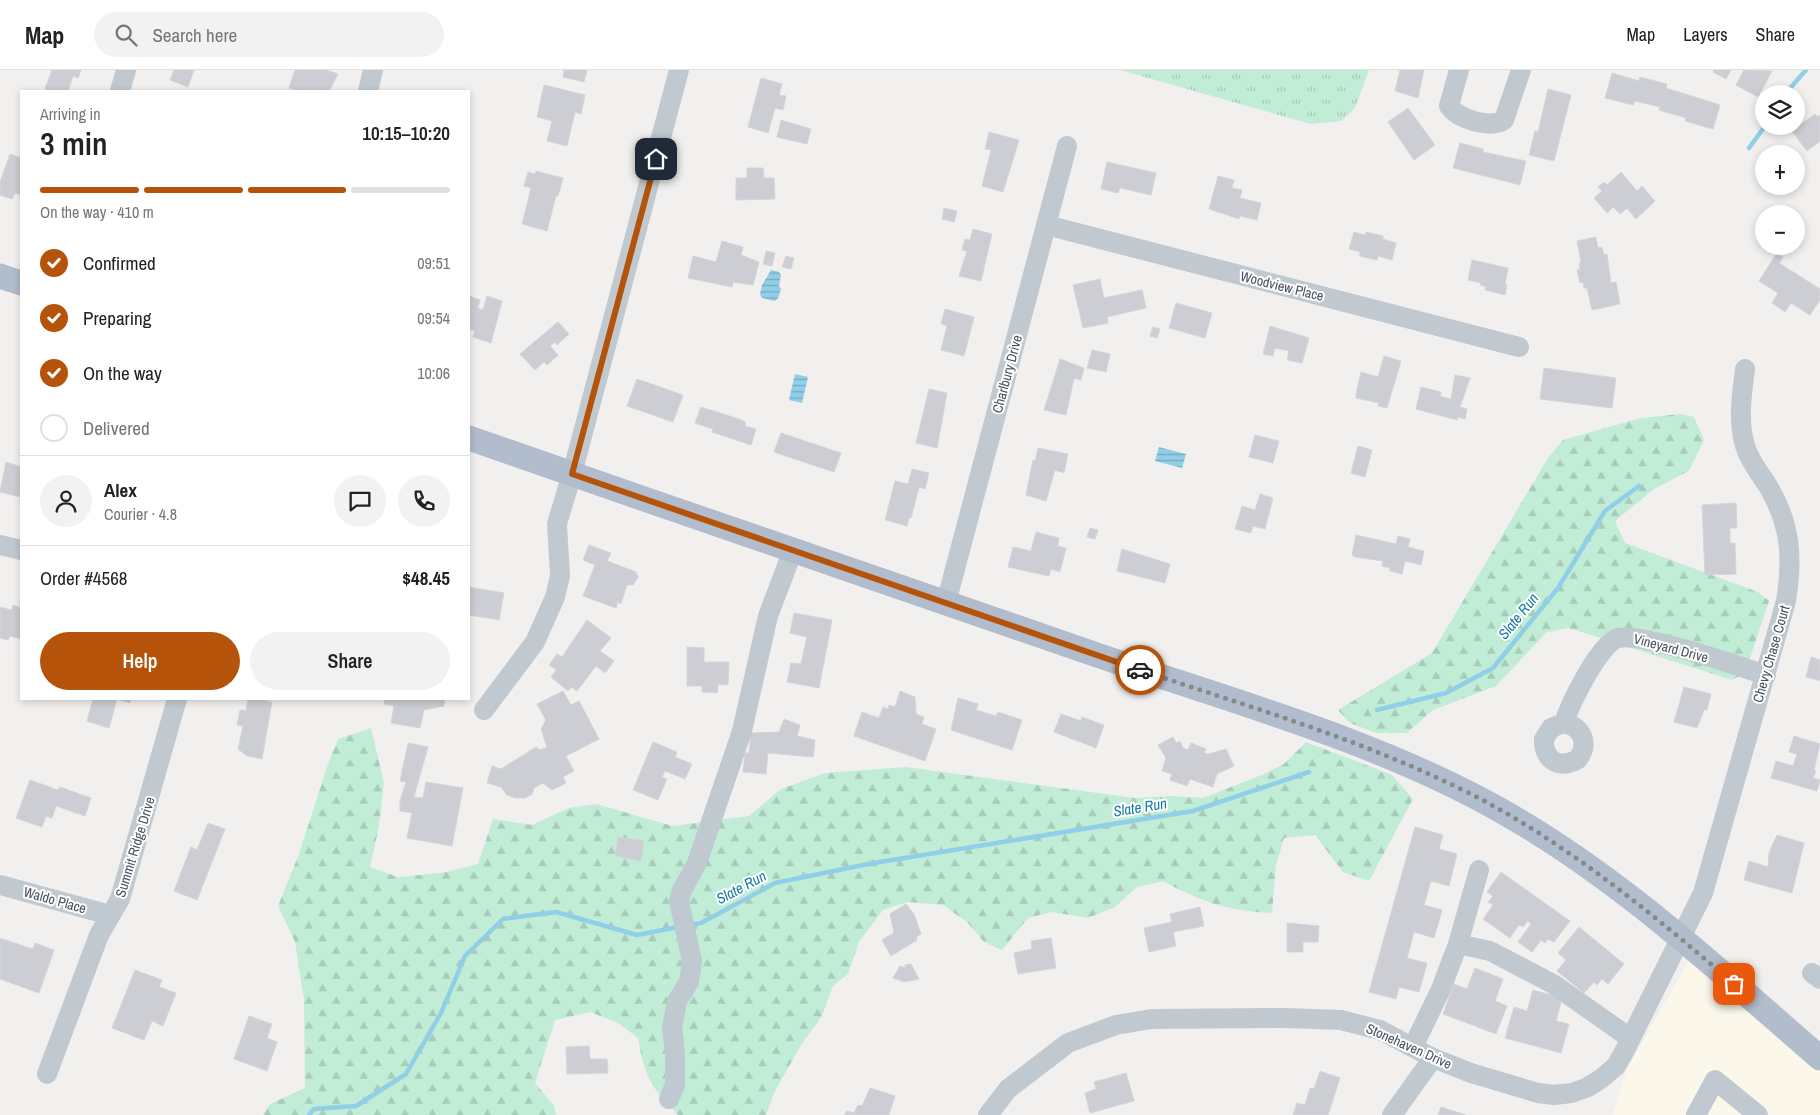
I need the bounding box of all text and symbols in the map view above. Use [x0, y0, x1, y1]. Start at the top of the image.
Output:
search box [94, 12, 444, 57]
text: Map [25, 19, 64, 51]
icon: search [112, 21, 140, 49]
text: Search here [152, 22, 237, 48]
text: Map [1627, 22, 1655, 47]
text: Layers [1683, 22, 1728, 47]
text: Share [1756, 22, 1795, 47]
map controls [1755, 85, 1805, 255]
button: layers [1755, 85, 1805, 135]
text: Arriving in [40, 103, 101, 125]
text: 10:15–10:20 [362, 120, 450, 146]
text: 3 min [40, 122, 108, 165]
pin [635, 138, 677, 180]
icon: home [642, 145, 670, 173]
button: + [1755, 145, 1805, 195]
text: On the way · 410 m [40, 201, 154, 223]
button: − [1755, 205, 1805, 255]
icon: check [40, 249, 68, 277]
text: Confirmed [83, 250, 156, 276]
text: 09:51 [417, 252, 450, 274]
street label: Woodview Place [1238, 267, 1326, 305]
icon: check [40, 304, 68, 332]
text: Preparing [83, 305, 151, 331]
text: 09:54 [417, 307, 450, 329]
street label: Charlbury Drive [988, 333, 1026, 415]
icon: check [40, 359, 68, 387]
text: On the way [83, 360, 162, 386]
text: 10:06 [417, 362, 450, 384]
text: Delivered [83, 415, 150, 441]
button: person [40, 475, 92, 527]
button: chat [334, 475, 386, 527]
button: phone [398, 475, 450, 527]
text: Alex [104, 477, 137, 503]
text: Courier · 4.8 [104, 503, 177, 525]
text: Order #4568 [40, 565, 127, 591]
text: $48.45 [402, 565, 450, 591]
water label: Slate Run [1493, 588, 1543, 644]
street label: Chevy Chase Court [1749, 603, 1793, 705]
street label: Vineyard Drive [1632, 629, 1710, 667]
button: Help [40, 632, 240, 690]
button: Share [250, 632, 450, 690]
courier [1115, 645, 1165, 695]
icon: car [1126, 656, 1154, 684]
water label: Slate Run [1112, 792, 1168, 822]
street label: Summit Ridge Drive [111, 795, 159, 899]
water label: Slate Run [712, 865, 770, 909]
street label: Waldo Place [22, 883, 88, 917]
pin [1713, 963, 1755, 1005]
icon: bag [1720, 970, 1748, 998]
street label: Stonehaven Drive [1363, 1019, 1455, 1073]

